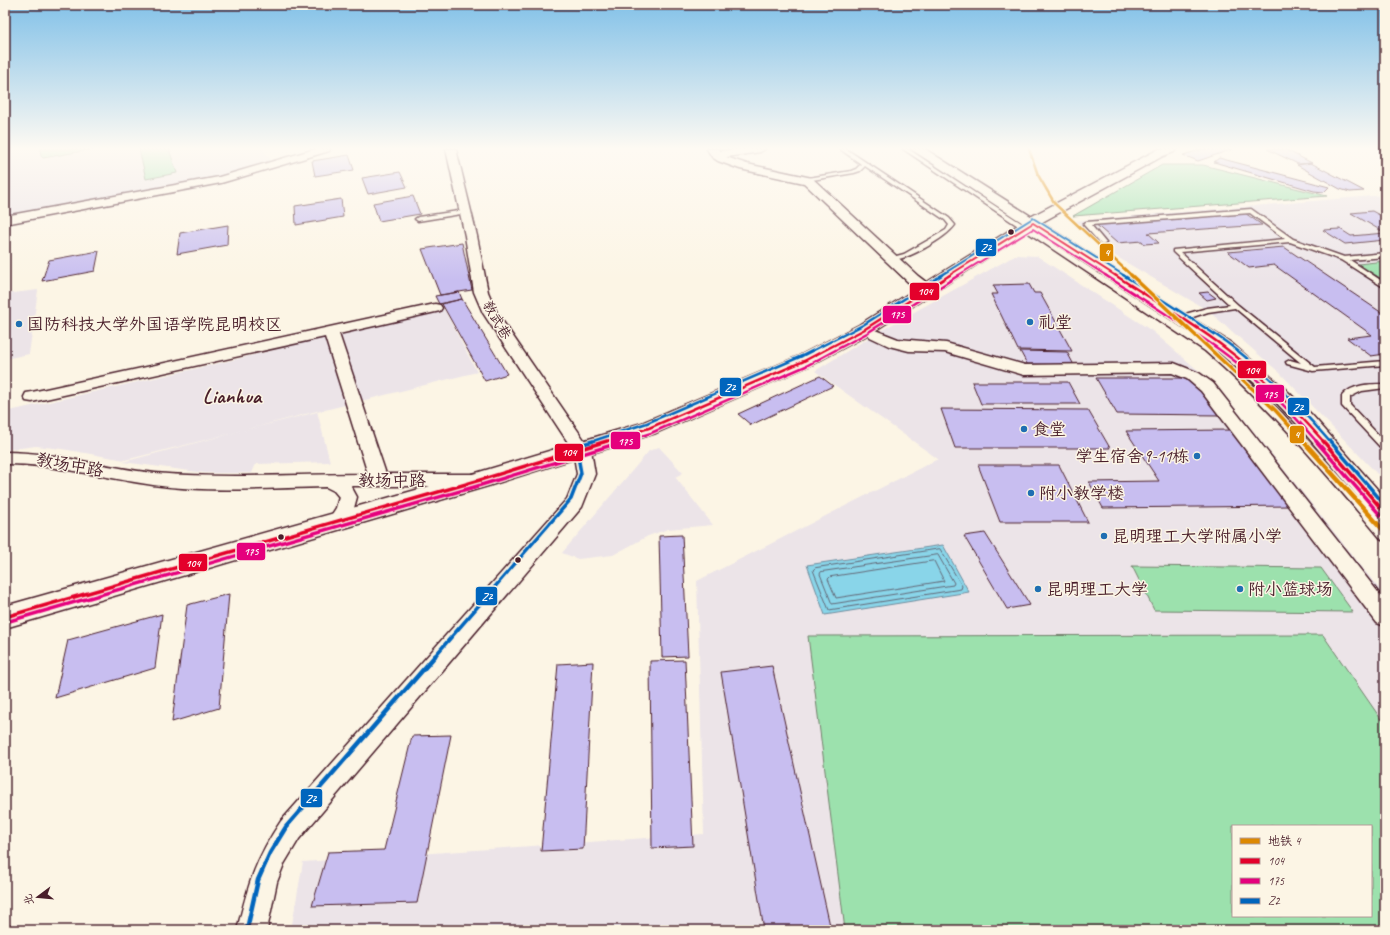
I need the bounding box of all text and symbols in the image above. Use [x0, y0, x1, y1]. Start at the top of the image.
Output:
unlabelled marker [1006, 227, 1016, 237]
line badge: Z2 [975, 238, 997, 257]
text: Z2 [981, 240, 992, 254]
line badge: 4 [1099, 243, 1114, 262]
text: 4 [1105, 245, 1112, 259]
line badge: 104 [909, 282, 940, 301]
text: 104 [918, 284, 934, 298]
street label: 教武巷 [479, 298, 515, 343]
line badge: 175 [882, 305, 912, 324]
text: 175 [890, 307, 906, 321]
place label: 礼堂 [1038, 312, 1072, 333]
place label: 国防科技大学外国语学院昆明校区 [27, 314, 282, 335]
marker: 礼堂 [1025, 317, 1035, 327]
marker: 国防科技大学外国语学院昆明校区 [14, 319, 24, 329]
line badge: 104 [1237, 360, 1267, 379]
text: 104 [1245, 363, 1261, 377]
line badge: Z2 [719, 377, 742, 397]
text: Z2 [725, 380, 736, 394]
district label: Lianhua [203, 383, 263, 409]
line badge: 175 [1255, 384, 1285, 403]
text: 175 [1263, 387, 1279, 401]
line badge: Z2 [1287, 397, 1310, 416]
text: Z2 [1293, 400, 1304, 414]
place label: 食堂 [1032, 419, 1066, 440]
marker: 食堂 [1019, 424, 1029, 434]
line badge: 4 [1289, 425, 1305, 444]
text: 4 [1295, 427, 1302, 441]
line badge: 175 [610, 431, 641, 450]
text: 175 [618, 434, 634, 448]
line badge: 104 [554, 443, 584, 462]
text: 104 [562, 445, 578, 459]
place label: 学生宿舍9-11栋 [1076, 446, 1189, 467]
street label: 教场中路 [35, 449, 105, 481]
marker: 学生宿舍9-11栋 [1192, 451, 1202, 461]
street label: 教场中路 [358, 470, 426, 491]
place label: 附小教学楼 [1039, 483, 1124, 504]
marker: 附小教学楼 [1026, 488, 1036, 498]
place label: 昆明理工大学附属小学 [1112, 526, 1282, 547]
marker: 昆明理工大学附属小学 [1099, 531, 1109, 541]
unlabelled marker [276, 532, 286, 542]
line badge: 175 [236, 542, 266, 561]
text: 175 [244, 544, 260, 558]
line badge: 104 [178, 553, 208, 572]
unlabelled marker [513, 555, 523, 565]
text: 104 [186, 556, 202, 570]
place label: 昆明理工大学 [1046, 579, 1148, 600]
place label: 附小篮球场 [1248, 579, 1333, 600]
marker: 昆明理工大学 [1033, 584, 1043, 594]
marker: 附小篮球场 [1235, 584, 1245, 594]
line badge: Z2 [475, 586, 498, 606]
text: Z2 [482, 589, 493, 603]
line badge: Z2 [300, 788, 323, 808]
text: Z2 [306, 791, 317, 805]
legend [1232, 825, 1372, 917]
text: 地铁 4 [1268, 833, 1302, 849]
text: 104 [1268, 853, 1286, 869]
text: 175 [1268, 873, 1285, 889]
north arrow [18, 877, 58, 917]
text: 北 [20, 893, 37, 907]
text: Z2 [1268, 893, 1281, 909]

